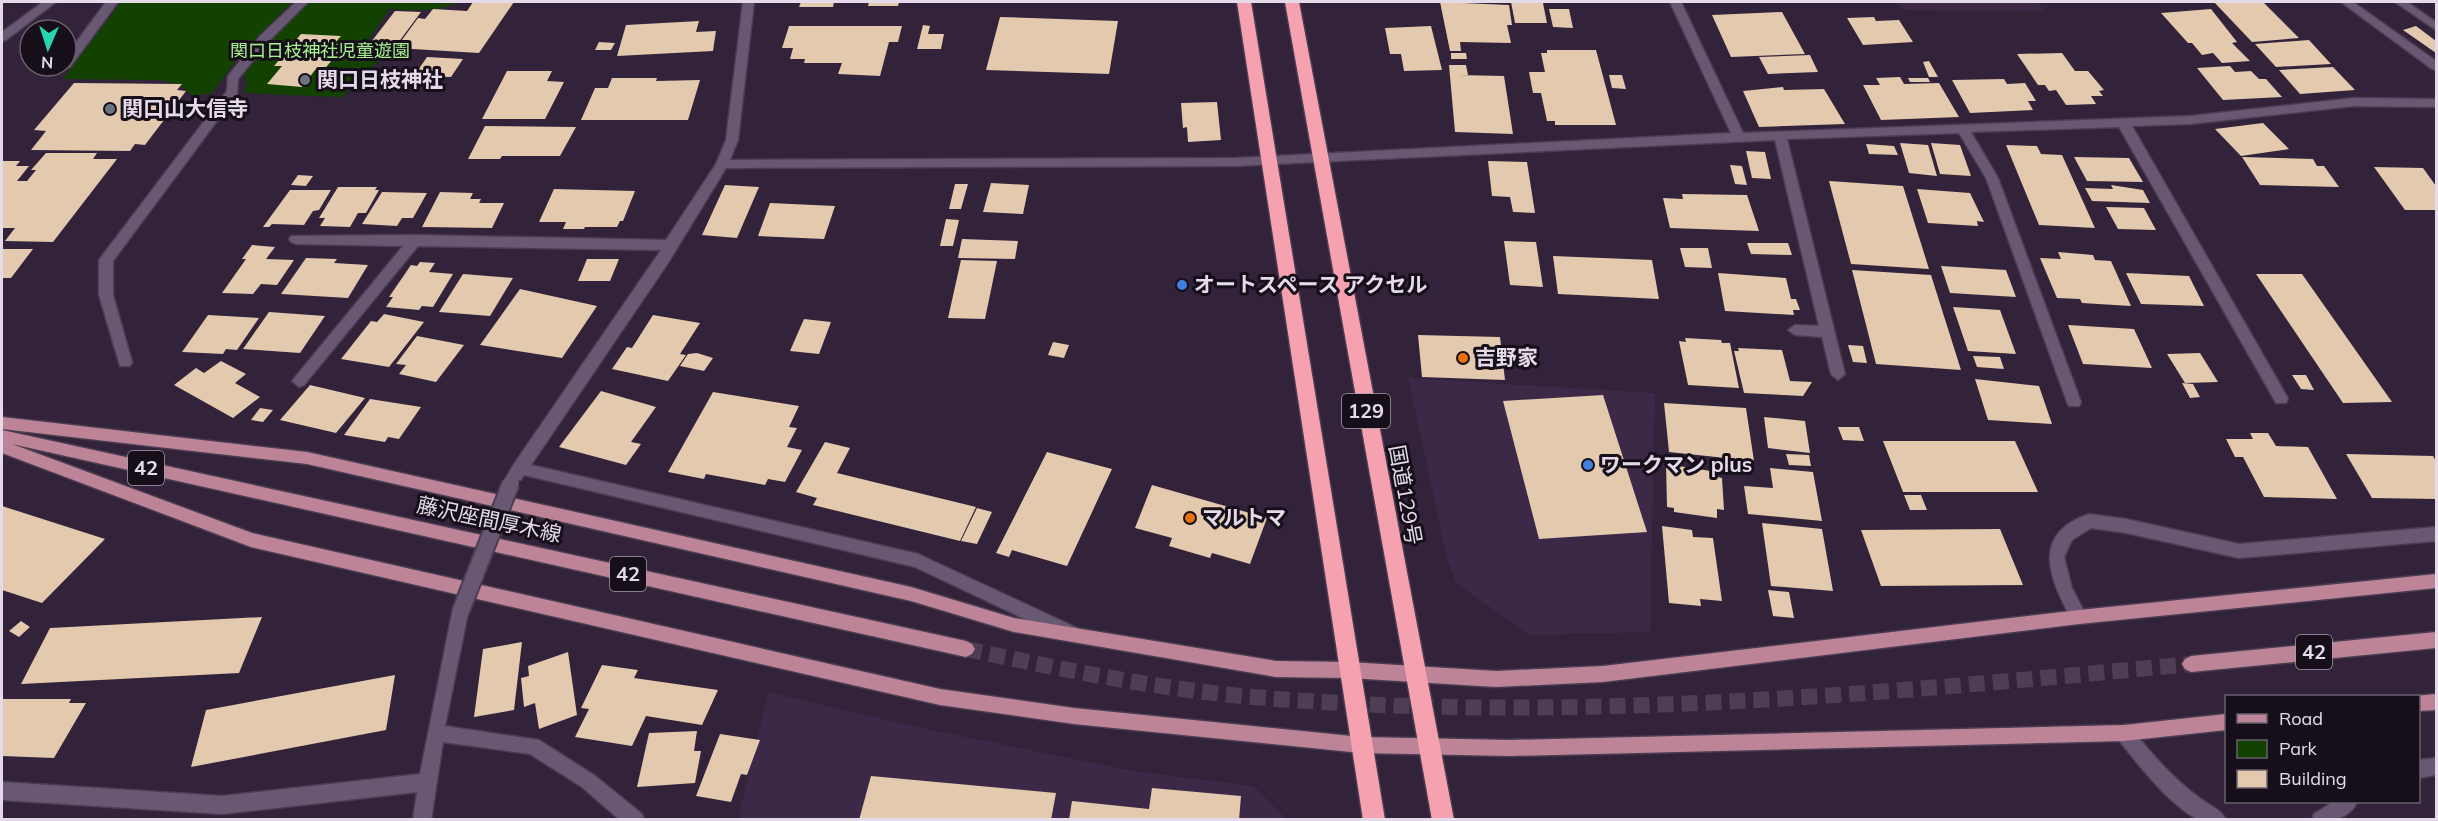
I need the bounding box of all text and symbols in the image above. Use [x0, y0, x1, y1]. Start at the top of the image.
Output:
north arrow [18, 18, 78, 78]
park label: 関口日枝神社児童遊園 [230, 39, 410, 62]
text: N [41, 53, 54, 73]
place label: 関口日枝神社 [317, 66, 443, 92]
marker: 関口日枝神社 [298, 73, 312, 87]
place label: 関口山大信寺 [122, 95, 248, 121]
marker: 関口山大信寺 [103, 102, 117, 116]
place label: オートスペース アクセル [1194, 271, 1427, 297]
marker: オートスペース アクセル [1175, 278, 1189, 292]
place label: 吉野家 [1475, 344, 1538, 370]
marker: 吉野家 [1456, 351, 1470, 365]
road number: 129 [1342, 394, 1390, 428]
street label: 国道129号 [1384, 443, 1428, 547]
road number: 42 [128, 451, 164, 485]
place label: ワークマン plus [1600, 451, 1752, 477]
marker: ワークマン plus [1581, 458, 1595, 472]
street label: 藤沢座間厚木線 [415, 491, 564, 547]
place label: マルトマ [1202, 504, 1286, 530]
marker: マルトマ [1183, 511, 1197, 525]
road number: 42 [610, 557, 646, 591]
road number: 42 [2296, 635, 2332, 669]
legend [2225, 695, 2420, 803]
text: Road [2279, 707, 2323, 730]
text: Park [2279, 737, 2318, 760]
text: Building [2279, 767, 2347, 790]

